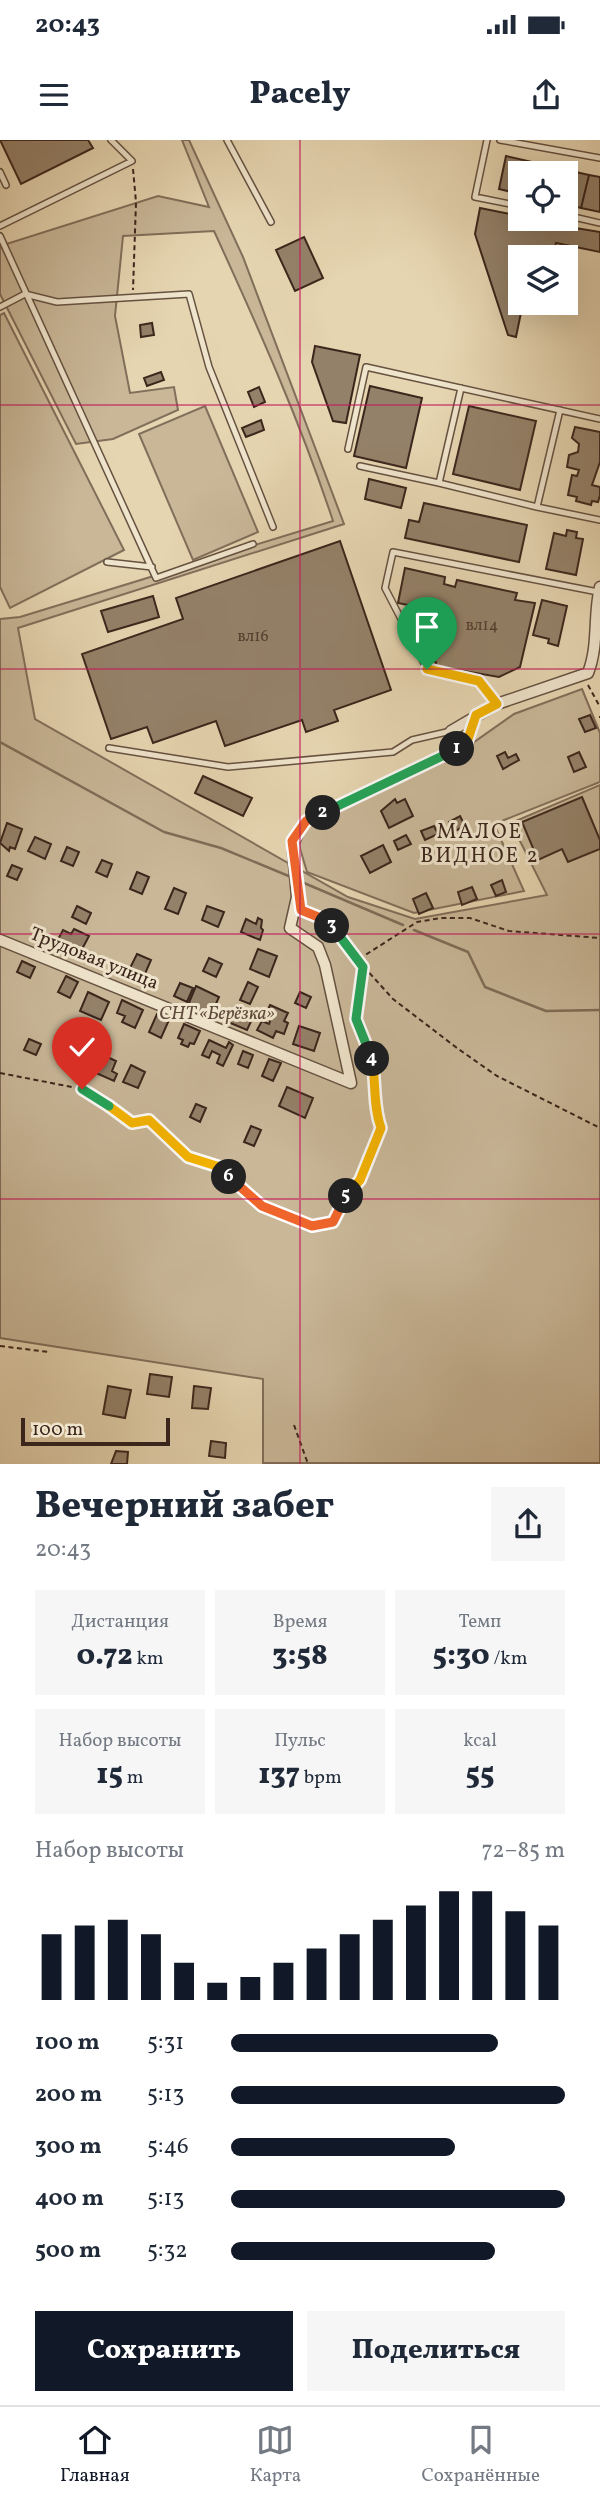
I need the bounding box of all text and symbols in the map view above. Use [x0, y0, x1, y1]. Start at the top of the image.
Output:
text: 20:43 [35, 7, 100, 43]
text: Pacely [249, 73, 351, 117]
icon: menu [35, 76, 73, 114]
icon: share [527, 76, 565, 114]
map controls [508, 161, 578, 315]
button: locate [508, 161, 578, 231]
button: layers [508, 245, 578, 315]
pin [397, 597, 457, 669]
icon: arrive [408, 608, 446, 646]
house number: вл14 [466, 615, 498, 637]
house number: вл16 [237, 626, 269, 648]
pin: 1 [440, 732, 475, 766]
text: 1 [453, 735, 460, 761]
pin: 2 [306, 796, 340, 830]
text: 2 [318, 799, 327, 825]
district label: МАЛОЕ ВИДНОЕ 2 [420, 818, 540, 871]
pin: 3 [314, 908, 350, 944]
text: 3 [327, 912, 336, 938]
street label: Трудовая улица [26, 921, 162, 997]
park label: СНТ «Берёзка» [159, 1001, 275, 1027]
pin [52, 1017, 112, 1089]
icon: check [63, 1028, 101, 1066]
pin: 4 [354, 1042, 390, 1076]
text: 4 [366, 1045, 377, 1071]
pin: 6 [212, 1160, 246, 1194]
text: 6 [223, 1163, 234, 1189]
pin: 5 [328, 1178, 364, 1214]
text: 5 [341, 1182, 350, 1208]
scale bar [21, 1414, 170, 1446]
text: 100 m [32, 1417, 83, 1443]
text: Вечерний забег [35, 1481, 334, 1534]
button: share [491, 1487, 565, 1561]
text: 20:43 [35, 1534, 91, 1566]
text: Дистанция [71, 1609, 169, 1635]
text: Время [273, 1609, 327, 1635]
text: Темп [459, 1609, 501, 1635]
text: 0.72 [76, 1635, 133, 1677]
text: 3:58 [272, 1635, 328, 1677]
text: 5:30 [433, 1635, 490, 1677]
text: km [133, 1646, 164, 1672]
text: /km [490, 1646, 528, 1672]
text: Набор высоты [58, 1728, 182, 1754]
text: Пульс [274, 1728, 326, 1754]
text: kcal [463, 1728, 497, 1754]
text: 15 [96, 1754, 123, 1796]
text: 137 [258, 1754, 300, 1796]
text: 55 [466, 1754, 494, 1796]
text: m [123, 1765, 144, 1791]
text: bpm [300, 1765, 342, 1791]
text: Набор высоты [35, 1835, 184, 1867]
text: 72–85 m [481, 1835, 565, 1867]
text: 100 m [35, 2027, 100, 2059]
text: 5:31 [147, 2027, 184, 2059]
text: 200 m [35, 2079, 102, 2111]
text: 5:13 [147, 2079, 184, 2111]
text: 300 m [35, 2131, 102, 2163]
text: 5:46 [147, 2131, 189, 2163]
text: 400 m [35, 2183, 104, 2215]
text: 5:13 [147, 2183, 184, 2215]
text: 500 m [35, 2235, 101, 2267]
text: 5:32 [147, 2235, 188, 2267]
button: Сохранить [35, 2311, 293, 2391]
button: Поделиться [307, 2311, 565, 2391]
tab: Главная [60, 2421, 130, 2489]
tab: Карта [250, 2421, 301, 2489]
tab: Сохранённые [421, 2421, 540, 2489]

